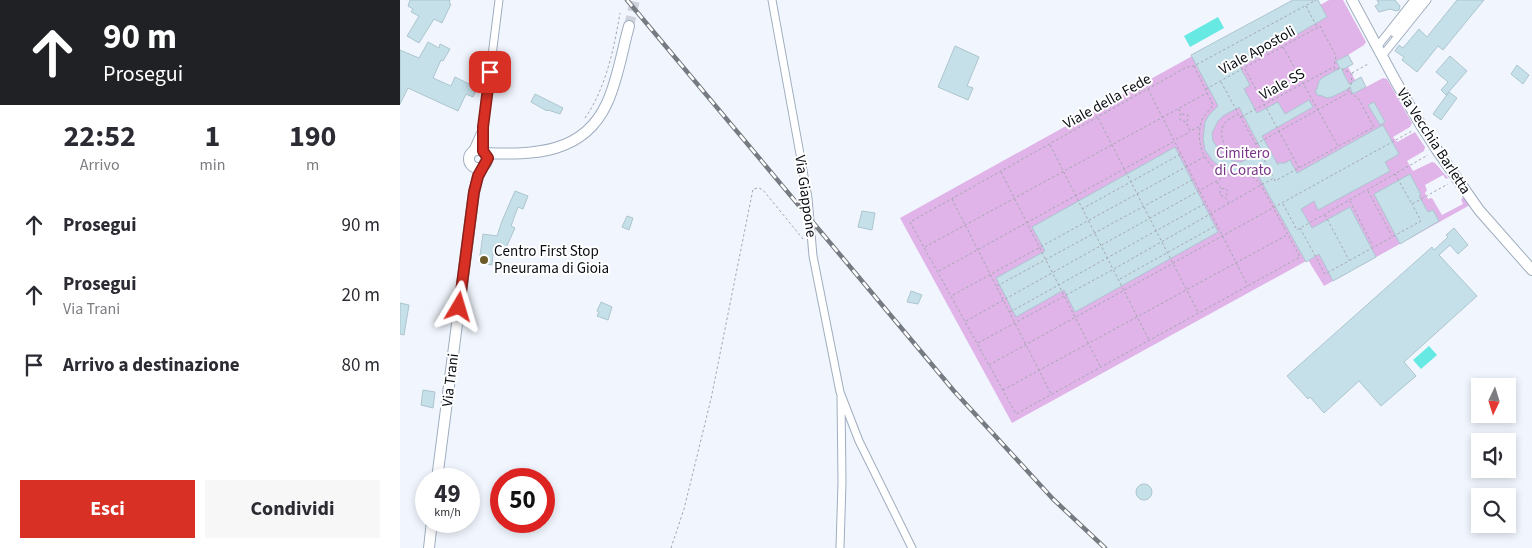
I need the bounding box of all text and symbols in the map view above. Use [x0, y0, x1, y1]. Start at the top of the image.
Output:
text: 90 m [103, 12, 177, 62]
icon: ahead [20, 20, 85, 85]
street label: Viale Apostoli [1215, 21, 1299, 80]
pin [469, 51, 511, 93]
text: Prosegui [103, 58, 183, 90]
icon: arrive [476, 58, 504, 86]
street label: Viale SS [1256, 63, 1309, 106]
street label: Viale della Fede [1059, 69, 1155, 134]
street label: Via Vecchia Barletta [1391, 84, 1476, 198]
text: 22:52 [64, 115, 136, 158]
text: 1 [204, 115, 220, 158]
text: 190 [289, 115, 336, 158]
park label: Cimitero di Corato [1215, 143, 1271, 181]
text: Arrivo [80, 154, 120, 176]
text: min [199, 154, 225, 176]
text: m [306, 154, 319, 176]
street label: Via Giappone [789, 154, 822, 239]
icon: ahead [20, 211, 48, 239]
text: Prosegui [63, 212, 136, 239]
text: 90 m [342, 212, 380, 239]
place label: Centro First Stop Pneurama di Gioia [494, 241, 609, 279]
marker: Centro First Stop Pneurama di Gioia [478, 254, 490, 266]
text: Prosegui [63, 271, 136, 298]
position arrow [432, 280, 484, 332]
icon: ahead [20, 281, 48, 309]
text: 20 m [342, 282, 380, 309]
text: Via Trani [63, 298, 120, 320]
icon: arrive [20, 351, 48, 379]
text: Arrivo a destinazione [63, 352, 240, 379]
text: 80 m [342, 352, 380, 379]
street label: Via Trani [437, 352, 464, 408]
north arrow [1471, 378, 1516, 422]
map controls [1471, 378, 1516, 533]
button: sound [1471, 433, 1516, 478]
speed limit sign: 50 [490, 468, 555, 533]
text: 49 [434, 476, 461, 512]
button: Esci [20, 480, 195, 538]
button: Condividi [205, 480, 380, 538]
button: search [1471, 488, 1516, 533]
text: km/h [434, 504, 461, 521]

